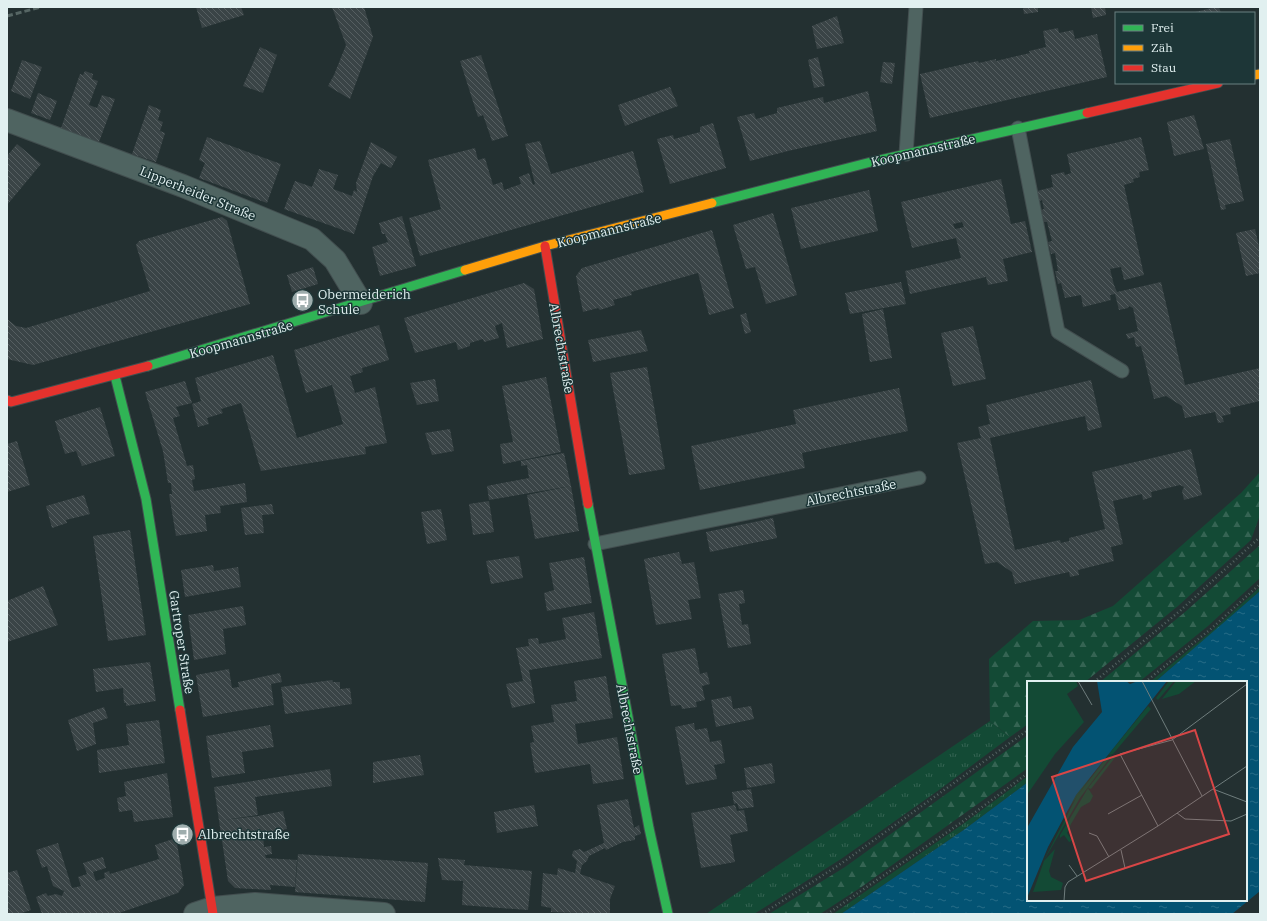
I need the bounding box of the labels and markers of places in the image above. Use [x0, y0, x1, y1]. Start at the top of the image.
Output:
place label: Obermeiderich Schule [318, 286, 411, 318]
bus stop icon: Obermeiderich Schule [290, 288, 316, 314]
bus stop icon: Albrechtstraße [170, 821, 196, 847]
place label: Albrechtstraße [198, 826, 290, 843]

